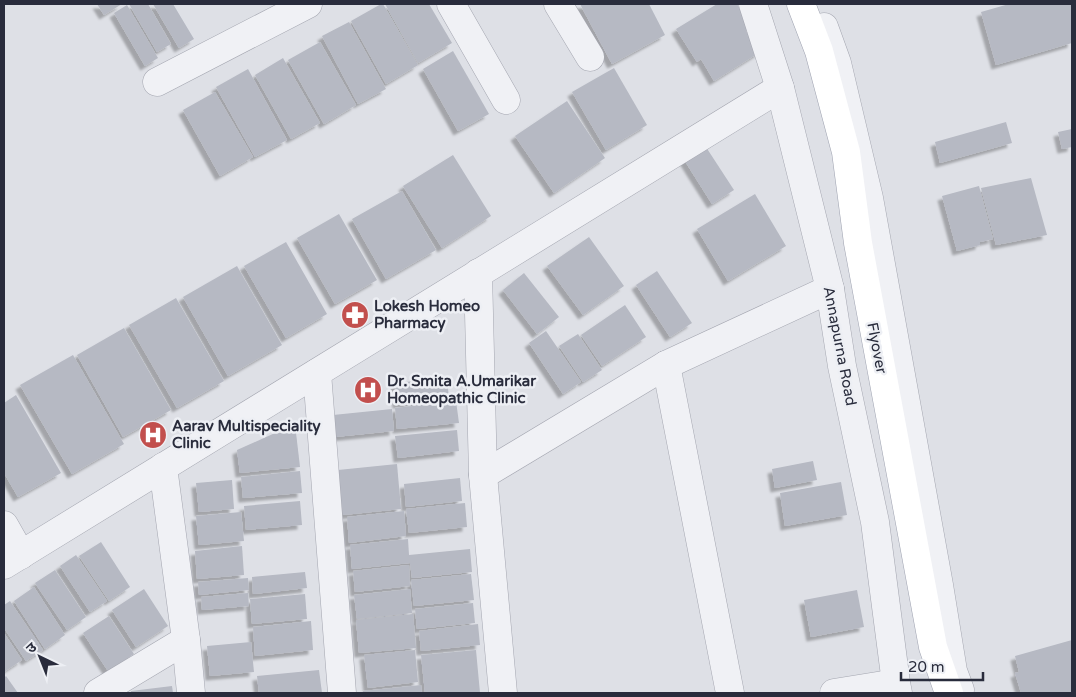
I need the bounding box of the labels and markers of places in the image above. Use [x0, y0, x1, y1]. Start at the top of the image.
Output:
place label: Lokesh Homeo Pharmacy [374, 297, 480, 333]
pharmacy icon: Lokesh Homeo Pharmacy [340, 300, 370, 330]
place label: Dr. Smita A.Umarikar Homeopathic Clinic [387, 372, 536, 408]
hospital icon: Dr. Smita A.Umarikar Homeopathic Clinic [353, 375, 383, 405]
place label: Aarav Multispeciality Clinic [172, 417, 321, 452]
hospital icon: Aarav Multispeciality Clinic [138, 420, 168, 450]

